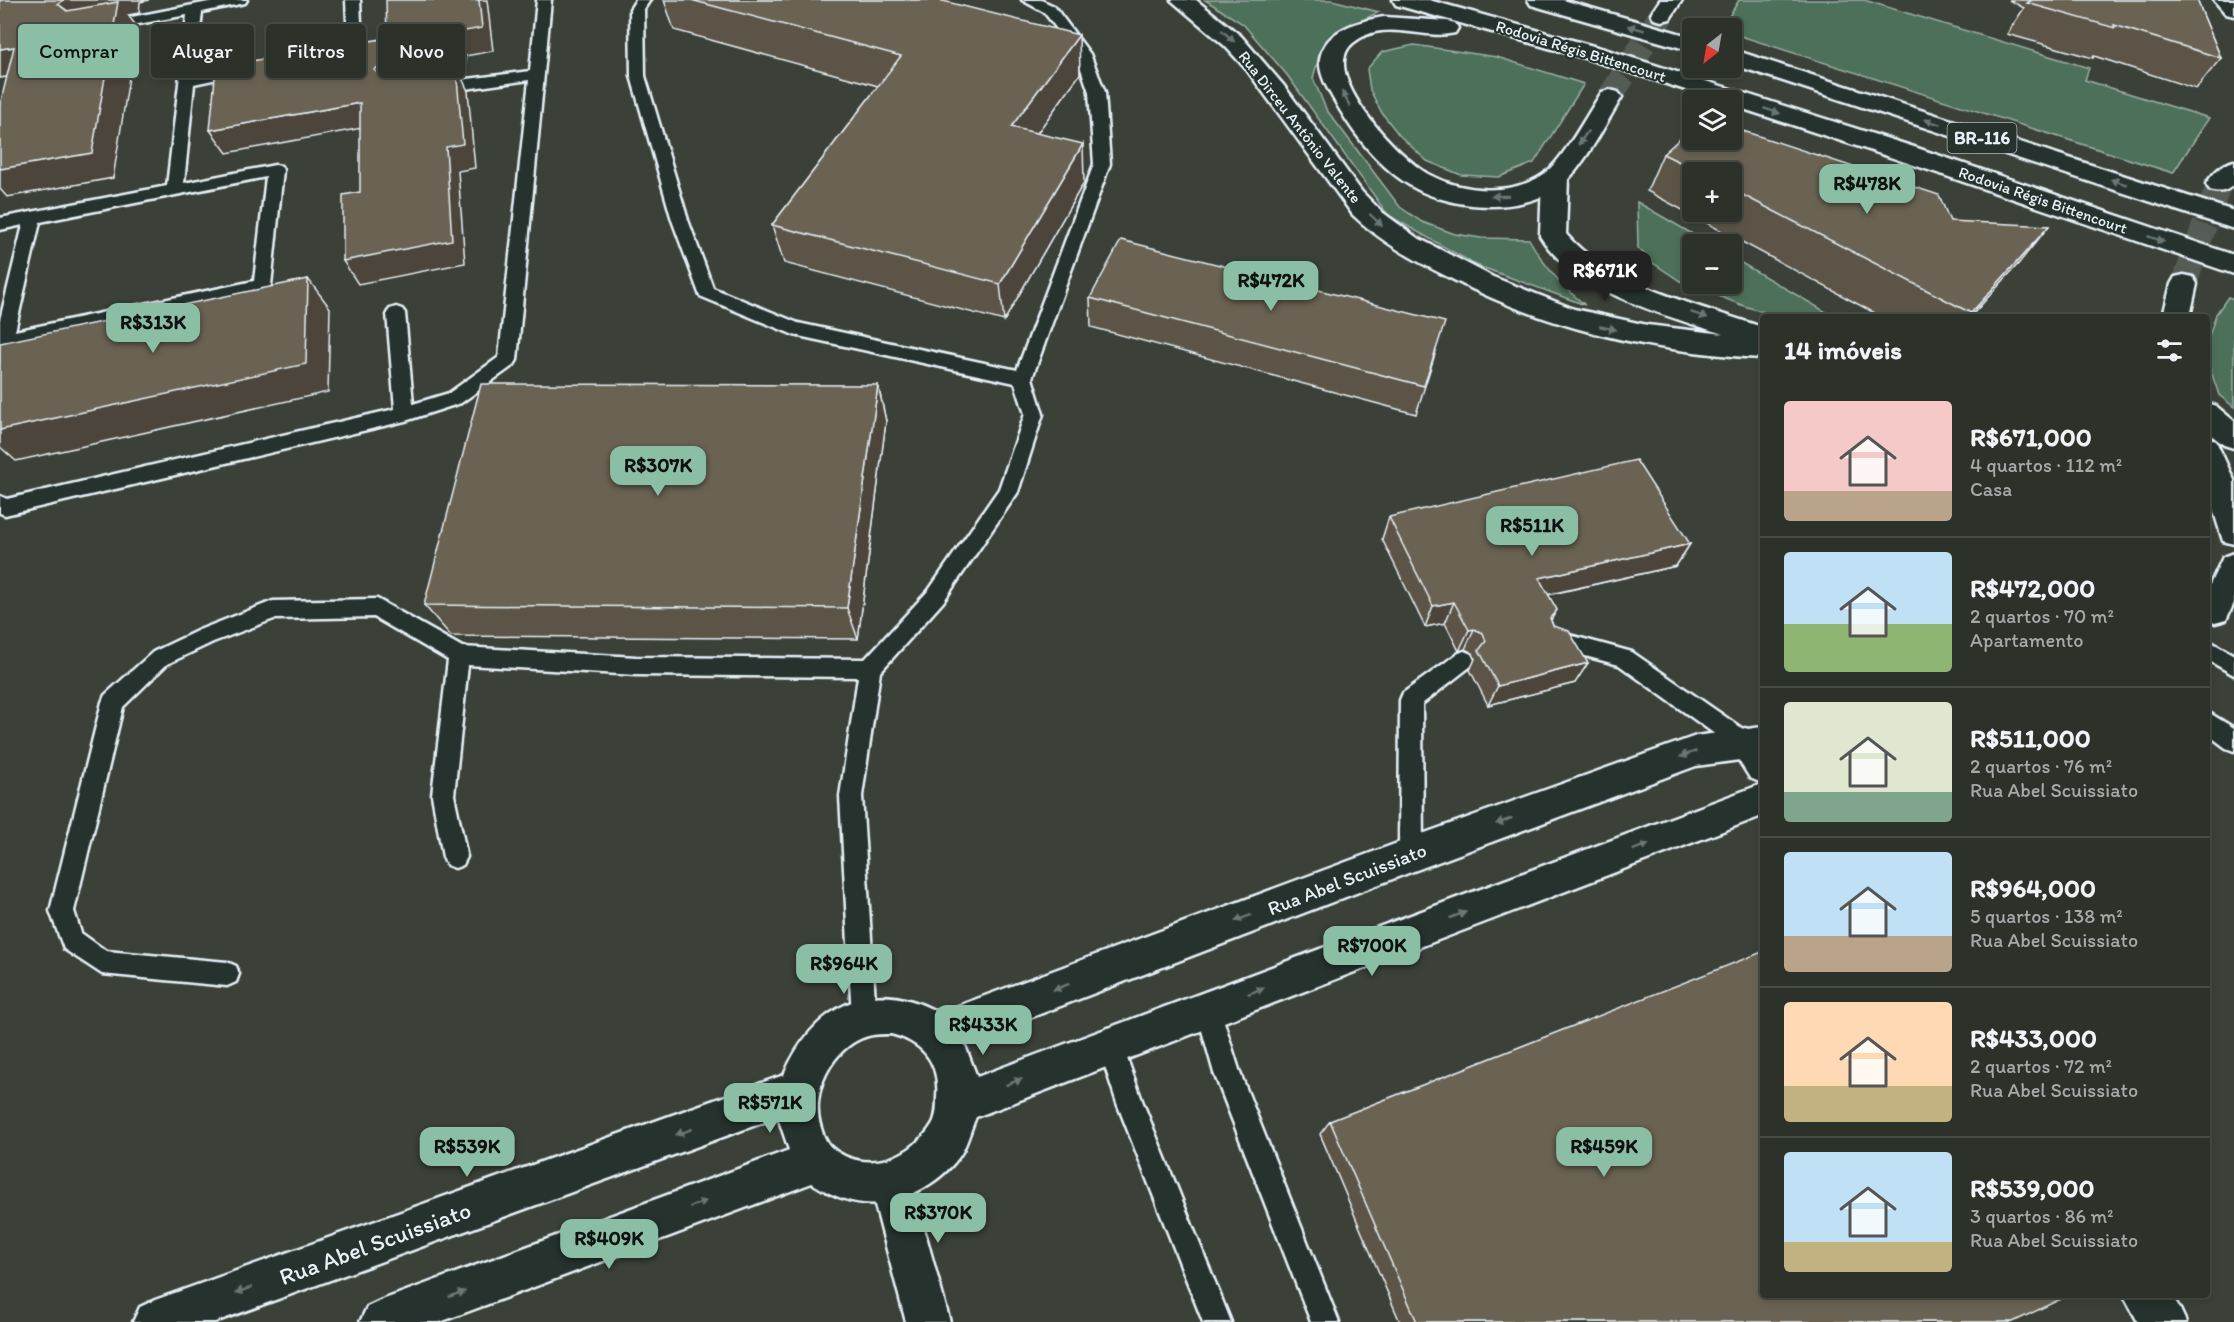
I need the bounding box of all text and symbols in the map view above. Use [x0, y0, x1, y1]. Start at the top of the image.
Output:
street label: Rodovia Régis Bittencourt [1494, 16, 1668, 86]
north arrow [1682, 18, 1742, 78]
map controls [1682, 18, 1742, 294]
one-way arrow [1627, 23, 1645, 32]
chip: Comprar [18, 24, 139, 78]
chip: Alugar [151, 24, 254, 78]
chip: Filtros [266, 24, 366, 78]
chip: Novo [378, 24, 465, 78]
one-way arrow [1220, 29, 1235, 42]
street label: Rua Dirceu Antônio Valente [1235, 47, 1365, 207]
one-way arrow [1341, 90, 1350, 107]
button: layers [1682, 90, 1742, 150]
one-way arrow [1763, 107, 1781, 116]
one-way arrow [1924, 116, 1942, 126]
road number: BR-116 [1948, 123, 2016, 153]
one-way arrow [1577, 129, 1589, 145]
button: + [1682, 162, 1742, 222]
street label: Rodovia Régis Bittencourt [1956, 162, 2130, 238]
pin: R$478K [1818, 164, 1916, 215]
text: R$478K [1833, 171, 1901, 195]
one-way arrow [2110, 177, 2128, 187]
one-way arrow [1490, 192, 1509, 201]
one-way arrow [1369, 213, 1384, 227]
button: − [1682, 234, 1742, 294]
one-way arrow [2147, 235, 2165, 244]
pin: R$671K [1556, 251, 1654, 302]
text: R$671K [1573, 258, 1637, 282]
pin: R$472K [1222, 261, 1320, 312]
text: R$472K [1237, 268, 1305, 292]
pin: R$313K [104, 303, 202, 354]
text: R$313K [120, 310, 186, 334]
one-way arrow [1690, 311, 1708, 321]
one-way arrow [1599, 323, 1617, 333]
text: 14 imóveis [1784, 334, 1902, 366]
icon: filters [2153, 334, 2186, 367]
text: R$671,000 [1970, 421, 2092, 453]
icon: home [1832, 425, 1904, 497]
pin: R$307K [609, 446, 707, 497]
text: R$307K [624, 453, 692, 477]
text: 4 quartos · 112 m² [1970, 453, 2122, 477]
text: Casa [1970, 477, 2012, 501]
pin: R$511K [1483, 506, 1581, 557]
text: R$511K [1500, 513, 1564, 537]
text: R$472,000 [1970, 572, 2095, 604]
icon: home [1832, 576, 1904, 648]
text: 2 quartos · 70 m² [1970, 604, 2114, 628]
text: Apartamento [1970, 628, 2084, 652]
text: R$511,000 [1970, 722, 2091, 754]
icon: home [1832, 726, 1904, 798]
one-way arrow [1679, 750, 1697, 760]
text: 2 quartos · 76 m² [1970, 754, 2112, 778]
text: Rua Abel Scuissiato [1970, 778, 2138, 802]
one-way arrow [1495, 816, 1513, 826]
street label: Rua Abel Scuissiato [1264, 838, 1430, 920]
one-way arrow [1632, 841, 1650, 851]
text: R$964,000 [1970, 872, 2096, 904]
icon: home [1832, 876, 1904, 948]
text: 5 quartos · 138 m² [1970, 904, 2123, 928]
one-way arrow [1449, 910, 1467, 920]
one-way arrow [1234, 914, 1252, 924]
pin: R$700K [1323, 926, 1421, 977]
text: Rua Abel Scuissiato [1970, 928, 2138, 952]
text: R$700K [1337, 933, 1407, 957]
pin: R$964K [795, 944, 893, 995]
text: R$964K [810, 951, 878, 975]
one-way arrow [1051, 983, 1069, 993]
one-way arrow [1247, 986, 1265, 996]
pin: R$433K [934, 1005, 1032, 1056]
text: R$433K [949, 1012, 1017, 1036]
text: R$433,000 [1970, 1022, 2097, 1054]
icon: home [1832, 1026, 1904, 1098]
text: 2 quartos · 72 m² [1970, 1054, 2112, 1078]
one-way arrow [1006, 1076, 1024, 1086]
text: Rua Abel Scuissiato [1970, 1078, 2138, 1102]
pin: R$571K [721, 1083, 819, 1134]
text: R$571K [738, 1090, 802, 1114]
pin: R$539K [418, 1127, 516, 1178]
one-way arrow [675, 1127, 693, 1137]
pin: R$459K [1555, 1127, 1653, 1178]
text: R$539K [434, 1134, 500, 1158]
text: R$459K [1570, 1134, 1638, 1158]
text: R$539,000 [1970, 1172, 2095, 1204]
icon: home [1832, 1176, 1904, 1248]
pin: R$370K [889, 1193, 987, 1244]
street label: Rua Abel Scuissiato [275, 1195, 475, 1291]
one-way arrow [690, 1199, 708, 1209]
text: R$370K [904, 1200, 972, 1224]
text: 3 quartos · 86 m² [1970, 1204, 2114, 1228]
pin: R$409K [560, 1219, 658, 1270]
text: R$409K [574, 1226, 644, 1250]
text: Rua Abel Scuissiato [1970, 1228, 2138, 1252]
one-way arrow [234, 1286, 252, 1296]
one-way arrow [448, 1289, 466, 1299]

